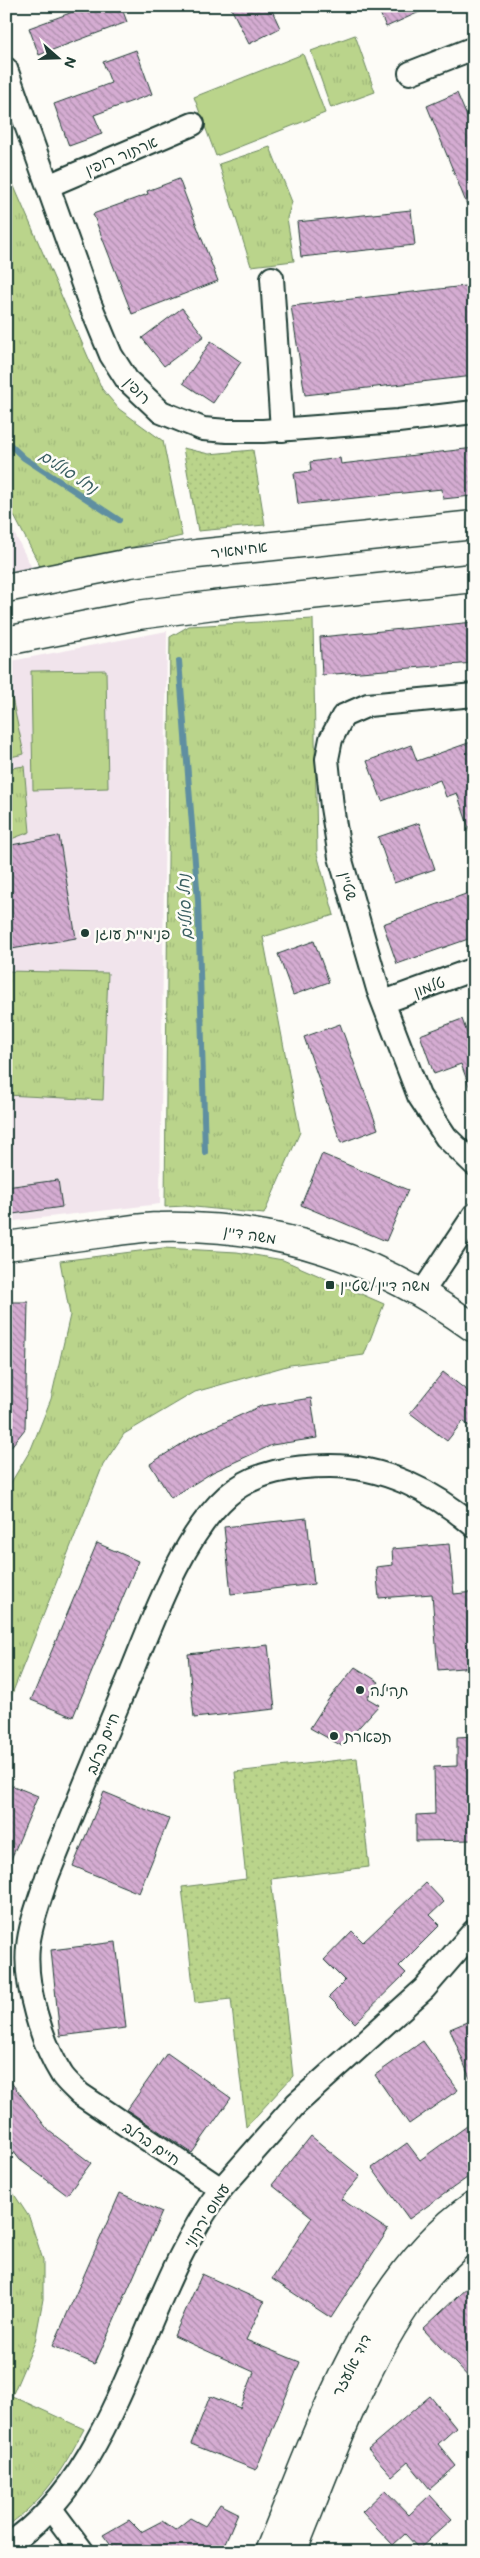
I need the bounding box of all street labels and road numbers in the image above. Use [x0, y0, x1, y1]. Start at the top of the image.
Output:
street label: ארתור רופין [82, 131, 161, 180]
street label: רופין [120, 372, 156, 409]
street label: אחימאיר [210, 536, 269, 562]
street label: שטיין [335, 869, 363, 903]
street label: טלמון [411, 971, 448, 1002]
street label: משה דיין [222, 1220, 278, 1248]
street label: חיים ברלב [81, 1709, 123, 1777]
street label: חיים ברלב [120, 2117, 184, 2169]
street label: עמוס ירקוני [179, 2179, 234, 2251]
street label: דוד אלעזר [327, 2330, 375, 2400]

